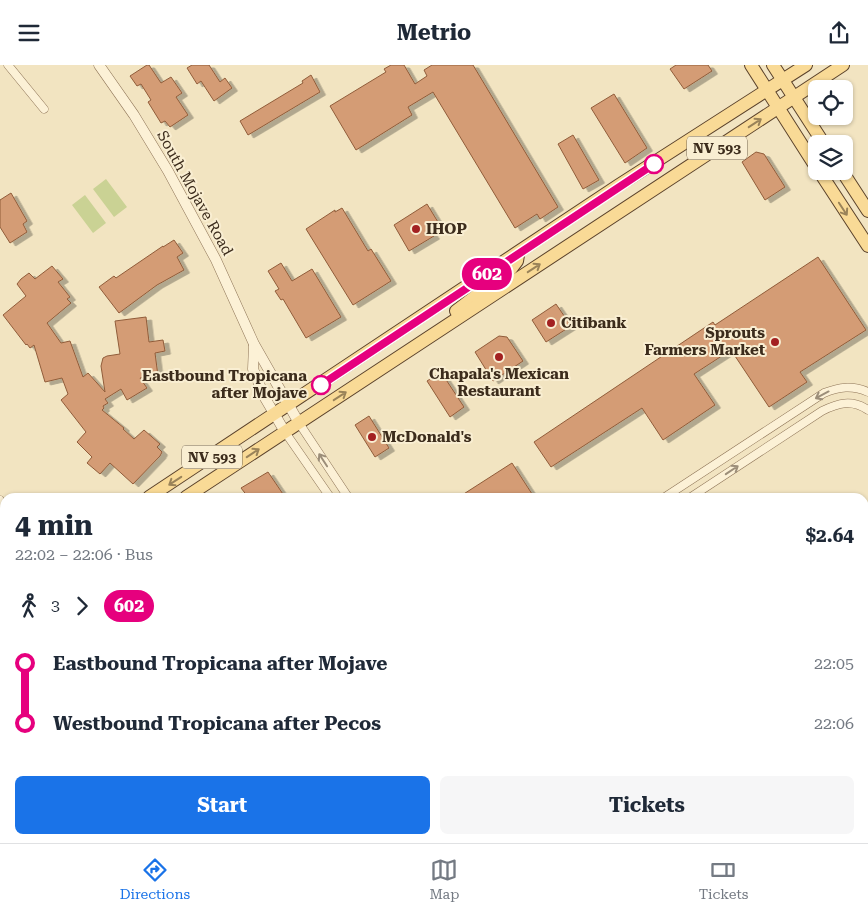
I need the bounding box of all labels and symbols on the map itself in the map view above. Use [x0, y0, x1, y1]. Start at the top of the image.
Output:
one-way arrow [748, 117, 762, 127]
street label: South Mojave Road [153, 127, 237, 259]
road number: NV 593 [687, 137, 747, 160]
unlabelled marker [644, 154, 664, 174]
one-way arrow [838, 202, 849, 216]
place label: IHOP [426, 220, 467, 238]
marker: IHOP [410, 223, 422, 235]
line badge: 602 [458, 258, 516, 290]
one-way arrow [527, 263, 541, 273]
place label: Citibank [561, 314, 627, 332]
marker: Citibank [545, 317, 557, 329]
place label: Sprouts Farmers Market [645, 324, 765, 359]
marker: Sprouts Farmers Market [769, 336, 781, 348]
marker: Chapala's Mexican Restaurant [493, 351, 505, 363]
place label: Chapala's Mexican Restaurant [429, 365, 569, 400]
place label: Eastbound Tropicana after Mojave [142, 367, 307, 402]
marker: Eastbound Tropicana after Mojave [311, 375, 331, 395]
one-way arrow [814, 390, 829, 400]
one-way arrow [332, 391, 346, 401]
place label: McDonald's [382, 428, 472, 446]
marker: McDonald's [366, 431, 378, 443]
road number: NV 593 [182, 446, 242, 469]
one-way arrow [245, 448, 259, 458]
one-way arrow [318, 453, 329, 467]
one-way arrow [724, 465, 738, 475]
one-way arrow [168, 475, 182, 486]

